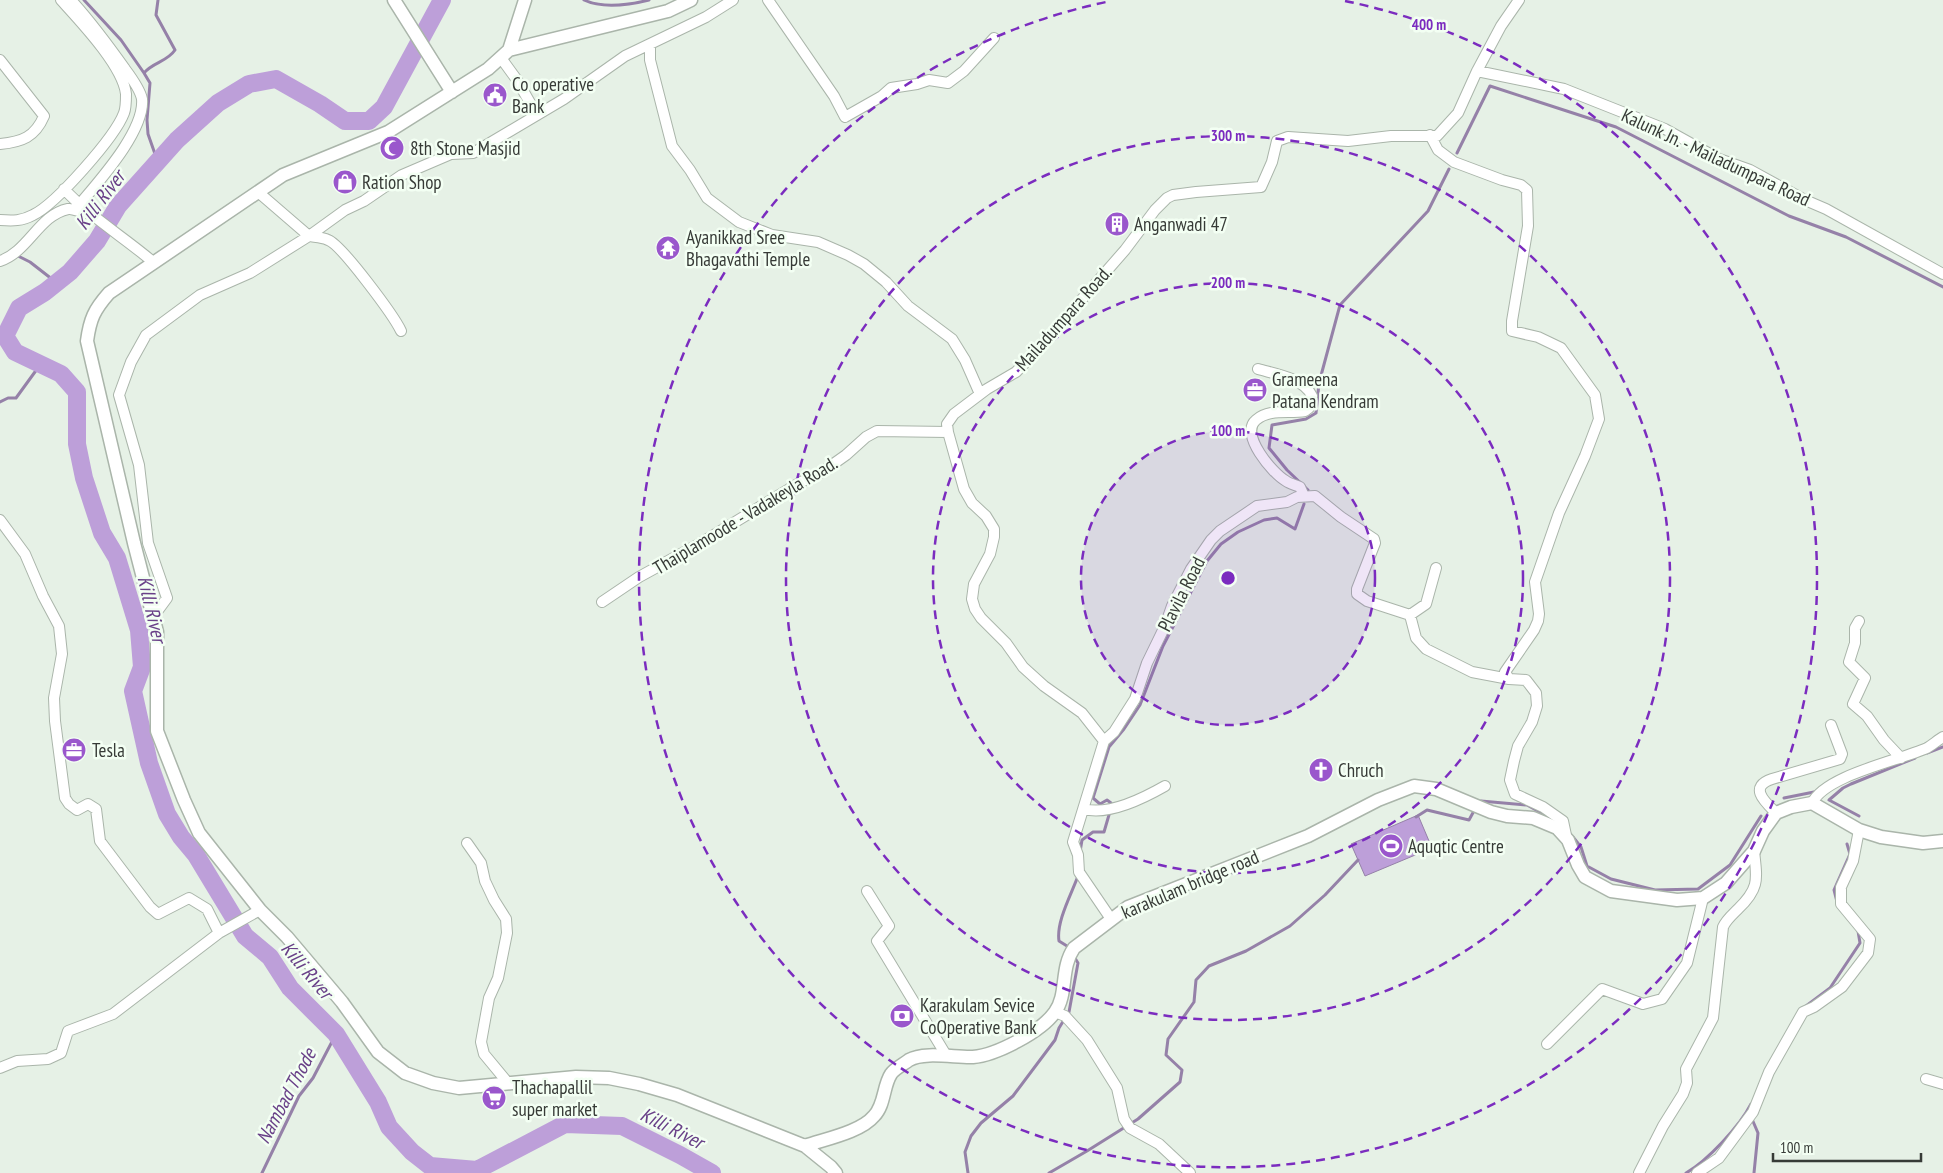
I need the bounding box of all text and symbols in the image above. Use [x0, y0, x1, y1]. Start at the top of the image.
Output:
text: 400 m [1412, 15, 1446, 34]
place label: Co operative Bank [512, 72, 594, 118]
public building icon: Co operative Bank [482, 82, 508, 108]
street label: Kalunk Jn. - Mailadumpara Road [1618, 103, 1814, 211]
text: 300 m [1211, 126, 1245, 145]
mosque icon: 8th Stone Masjid [379, 135, 405, 161]
place label: 8th Stone Masjid [410, 136, 520, 160]
water label: Killi River [69, 163, 132, 235]
shop icon: Ration Shop [332, 169, 358, 195]
place label: Ration Shop [362, 170, 442, 194]
building icon: Anganwadi 47 [1104, 211, 1130, 237]
place label: Anganwadi 47 [1134, 212, 1228, 236]
place label: Ayanikkad Sree Bhagavathi Temple [686, 225, 810, 271]
temple icon: Ayanikkad Sree Bhagavathi Temple [655, 235, 681, 261]
street label: Mailadumpara Road. [1010, 260, 1116, 376]
text: 200 m [1211, 273, 1245, 292]
place label: Grameena Patana Kendram [1272, 367, 1379, 413]
office icon: Grameena Patana Kendram [1242, 377, 1268, 403]
text: 100 m [1211, 421, 1245, 440]
street label: Thaiplamoode - Vadakeyla Road. [649, 450, 841, 580]
street label: Plavila Road [1152, 553, 1210, 635]
centre of rings [1219, 569, 1237, 587]
water label: Killi River [132, 573, 173, 647]
office icon: Tesla [61, 737, 87, 763]
place label: Tesla [92, 738, 125, 762]
church icon: Chruch [1308, 757, 1334, 783]
place label: Chruch [1338, 758, 1384, 782]
sports icon: Aquqtic Centre [1378, 833, 1404, 859]
place label: Aquqtic Centre [1408, 834, 1504, 858]
street label: karakulam bridge road [1118, 844, 1262, 924]
water label: Killi River [275, 936, 340, 1006]
place label: Karakulam Sevice CoOperative Bank [920, 993, 1037, 1039]
bank icon: Karakulam Sevice CoOperative Bank [889, 1003, 915, 1029]
water label: Nambad Thode [250, 1042, 323, 1148]
place label: Thachapallil super market [512, 1075, 598, 1121]
supermarket icon: Thachapallil super market [481, 1085, 507, 1111]
water label: Killi River [636, 1101, 710, 1156]
scale bar [1773, 1130, 1920, 1162]
text: 100 m [1780, 1138, 1813, 1157]

